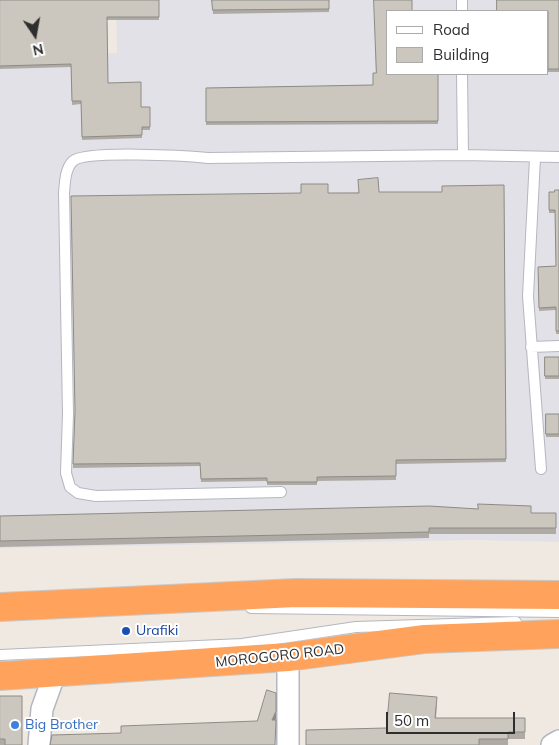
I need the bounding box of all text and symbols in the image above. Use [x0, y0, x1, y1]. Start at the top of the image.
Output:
north arrow [10, 10, 60, 60]
legend [386, 10, 549, 75]
text: Road [433, 20, 470, 39]
text: N [31, 40, 45, 60]
text: Building [433, 45, 489, 64]
place label: Urafiki [136, 623, 178, 639]
marker: Urafiki [120, 625, 132, 637]
street label: MOROGORO ROAD [215, 641, 345, 671]
scale bar [389, 702, 518, 734]
text: 50 m [394, 711, 429, 730]
place label: Big Brother [25, 717, 98, 733]
marker: Big Brother [9, 719, 21, 731]

